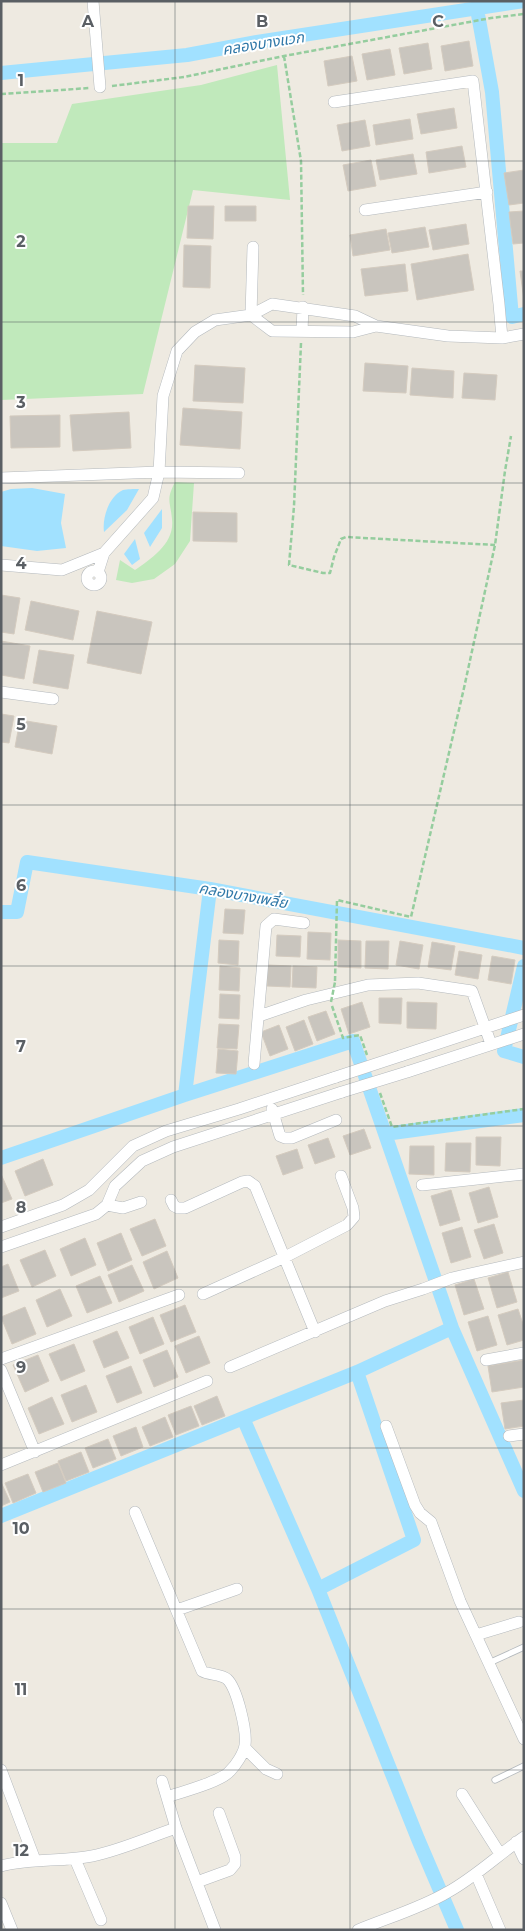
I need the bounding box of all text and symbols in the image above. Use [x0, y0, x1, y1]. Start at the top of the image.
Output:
text: A [81, 12, 95, 31]
text: B [256, 12, 268, 31]
text: C [432, 12, 444, 31]
water label: คลองบางแวก [221, 27, 306, 59]
text: 1 [18, 71, 24, 90]
text: 2 [16, 232, 26, 251]
text: 3 [15, 393, 26, 412]
text: 4 [15, 554, 27, 573]
text: 5 [16, 715, 26, 734]
text: 6 [16, 876, 26, 895]
water label: คลองบางเพลี้ย [197, 877, 290, 912]
text: 7 [16, 1037, 26, 1056]
text: 8 [16, 1198, 26, 1217]
text: 9 [16, 1358, 26, 1377]
text: 10 [12, 1519, 30, 1538]
text: 11 [15, 1680, 27, 1699]
text: 12 [13, 1841, 29, 1860]

